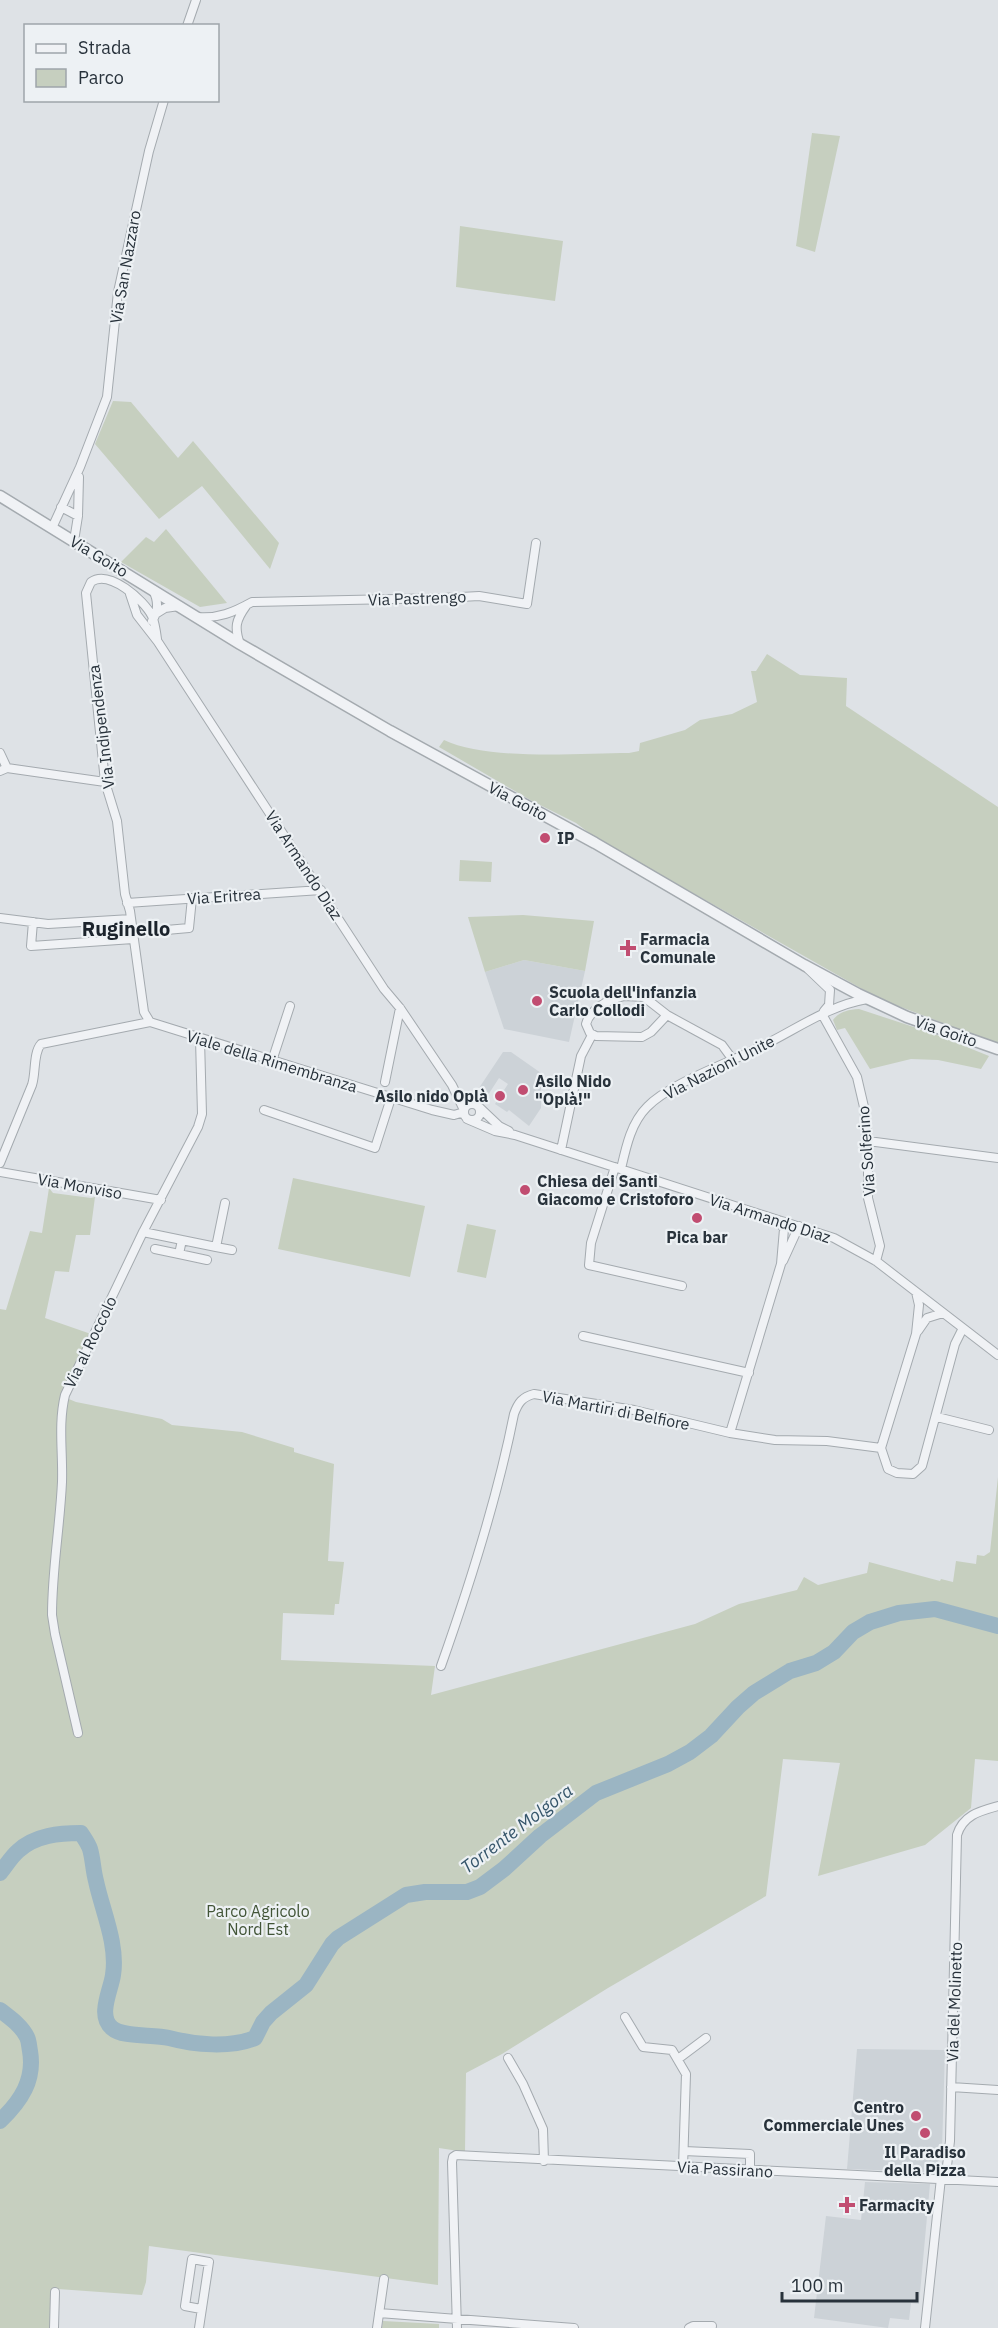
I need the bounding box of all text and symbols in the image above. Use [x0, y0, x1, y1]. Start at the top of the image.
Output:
legend [24, 24, 219, 102]
text: Strada [78, 36, 131, 59]
text: Parco [78, 66, 124, 89]
street label: Via San Nazzaro [105, 209, 145, 325]
street label: Via Goito [66, 531, 132, 581]
street label: Via Pastrengo [367, 586, 467, 610]
street label: Via Indipendenza [83, 663, 119, 790]
street label: Via Goito [485, 777, 551, 825]
street label: Via Armando Diaz [261, 807, 347, 923]
place label: IP [557, 828, 574, 848]
marker: IP [538, 831, 552, 845]
street label: Via Eritrea [186, 883, 262, 909]
district label: Ruginello [82, 915, 170, 942]
place label: Farmacia Comunale [640, 929, 716, 967]
marker: Farmacia Comunale [621, 941, 635, 955]
place label: Scuola dell'infanzia Carlo Collodi [549, 982, 697, 1020]
marker: Scuola dell'infanzia Carlo Collodi [530, 994, 544, 1008]
street label: Via Goito [912, 1011, 980, 1051]
street label: Viale della Rimembranza [184, 1025, 360, 1097]
street label: Via Nazioni Unite [660, 1030, 778, 1103]
place label: Asilo Nido "Oplà!" [535, 1071, 611, 1109]
marker: Asilo Nido "Oplà!" [516, 1083, 530, 1097]
place label: Asilo nido Oplà [375, 1086, 488, 1106]
marker: Asilo nido Oplà [493, 1089, 507, 1103]
street label: Via Solferino [853, 1105, 879, 1197]
street label: Via Monviso [36, 1169, 124, 1203]
place label: Chiesa dei Santi Giacomo e Cristoforo [537, 1171, 694, 1209]
marker: Chiesa dei Santi Giacomo e Cristoforo [518, 1183, 532, 1197]
street label: Via Armando Diaz [707, 1189, 833, 1247]
marker: Pica bar [690, 1211, 704, 1225]
place label: Pica bar [666, 1227, 728, 1247]
street label: Via al Roccolo [59, 1293, 121, 1391]
street label: Via Martiri di Belfiore [540, 1386, 692, 1434]
water label: Torrente Molgora [456, 1779, 578, 1878]
park label: Parco Agricolo Nord Est [206, 1901, 310, 1939]
street label: Via del Molinetto [942, 1941, 966, 2063]
place label: Centro Commerciale Unes [763, 2097, 904, 2135]
marker: Centro Commerciale Unes [909, 2109, 923, 2123]
marker: Il Paradiso della Pizza [918, 2126, 932, 2140]
place label: Il Paradiso della Pizza [884, 2142, 966, 2180]
street label: Via Passirano [677, 2157, 774, 2182]
place label: Farmacity [859, 2195, 935, 2215]
marker: Farmacity [840, 2198, 854, 2212]
scale bar [782, 2265, 917, 2303]
text: 100 m [791, 2274, 843, 2297]

